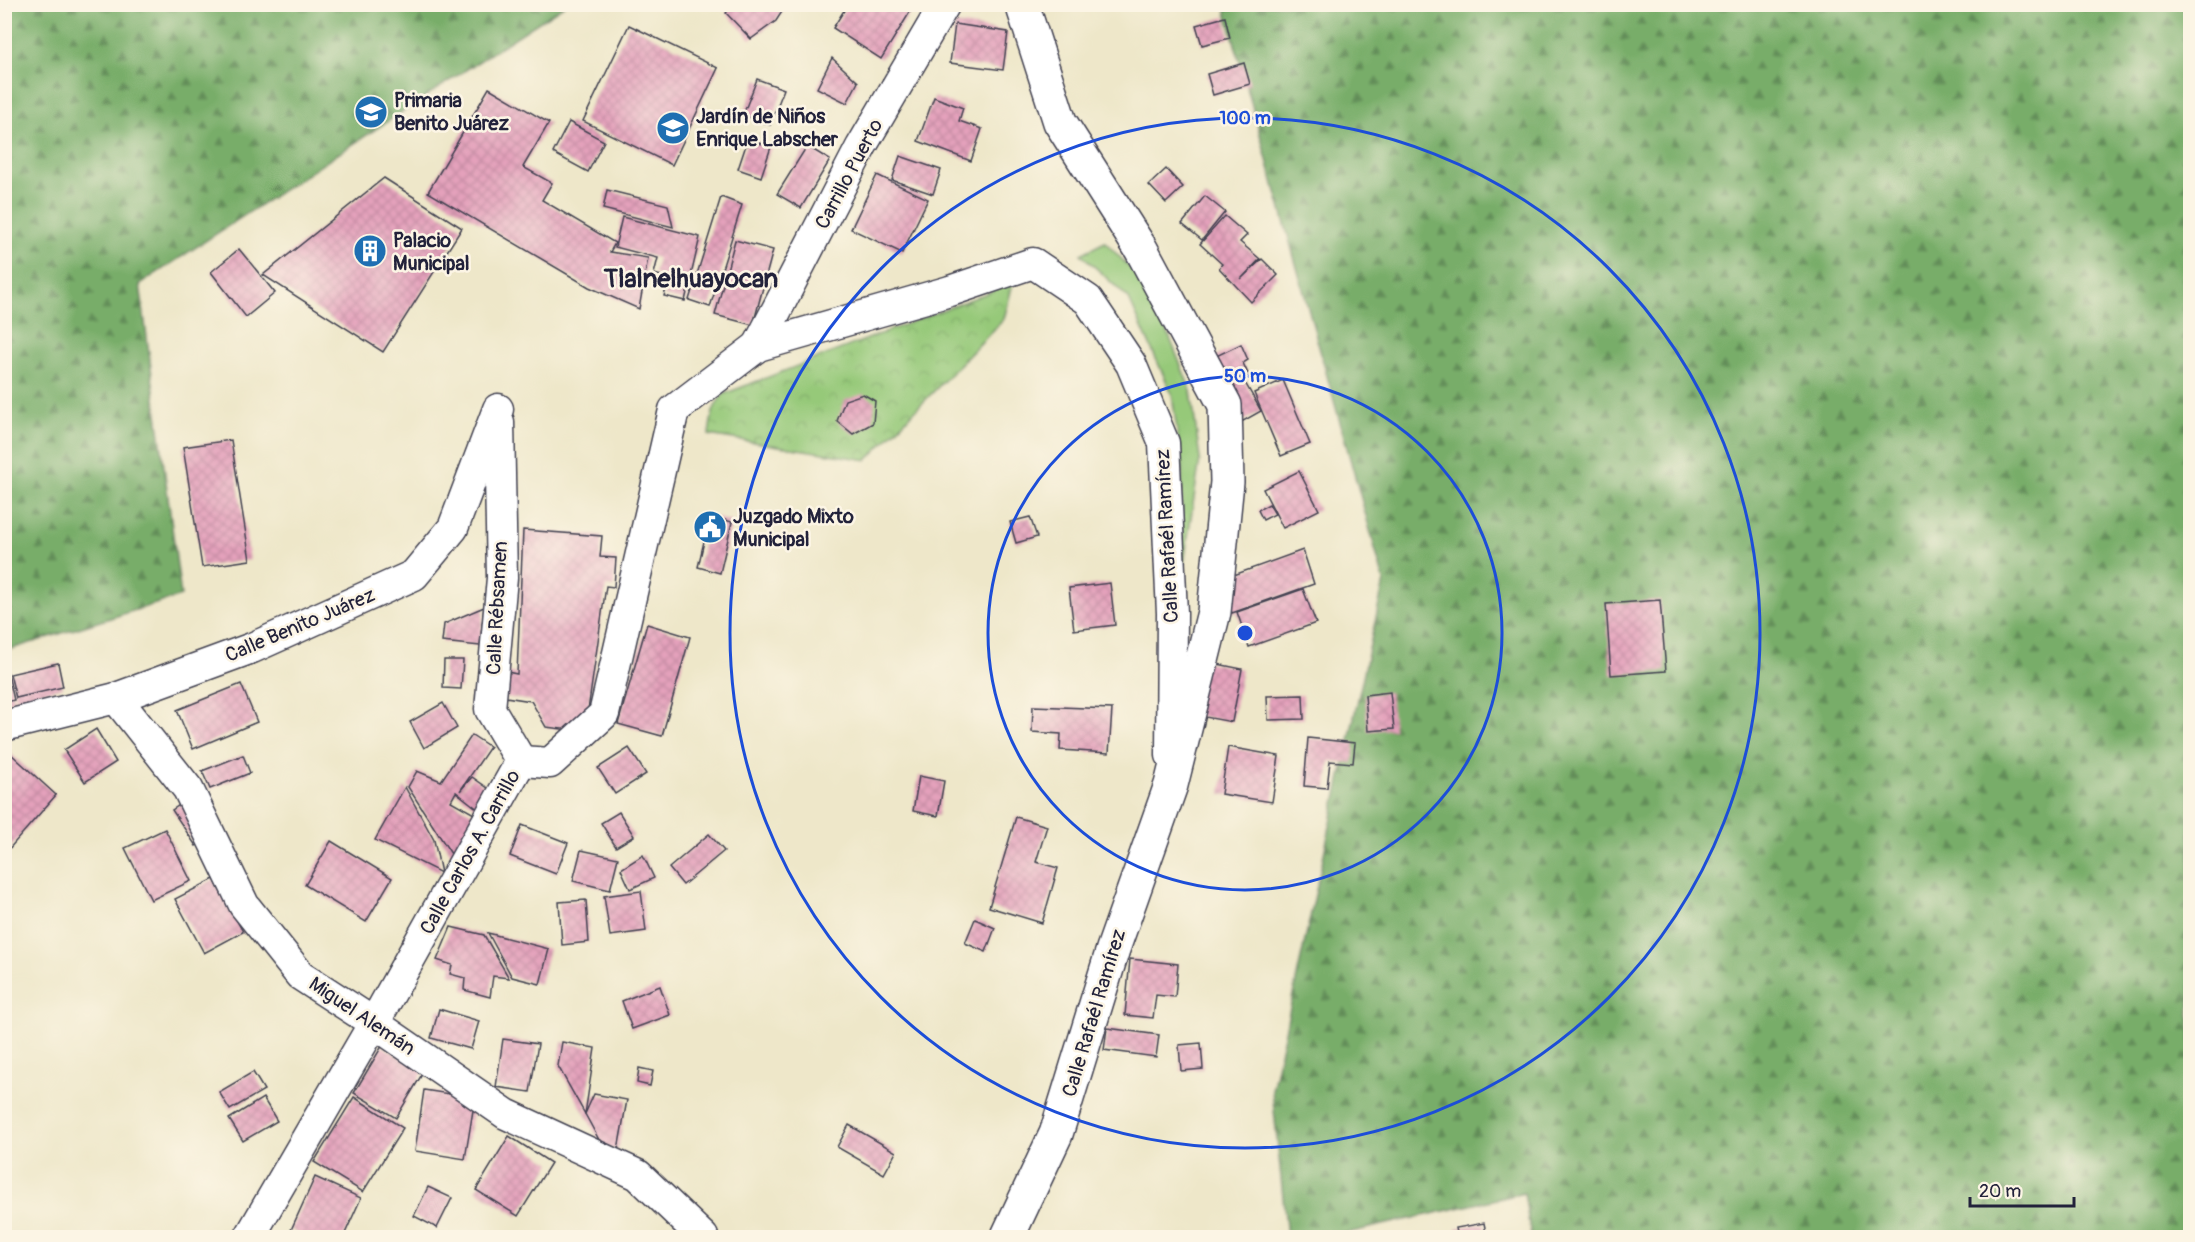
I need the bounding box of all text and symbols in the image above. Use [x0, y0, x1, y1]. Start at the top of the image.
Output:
place label: Primaria Benito Juárez [394, 88, 509, 136]
school or university icon: Primaria Benito Juárez [353, 94, 389, 130]
place label: Jardín de Niños Enrique Labscher [696, 104, 839, 152]
text: 100 m [1219, 107, 1271, 130]
school or university icon: Jardín de Niños Enrique Labscher [655, 110, 691, 146]
street label: Carrillo Puerto [810, 114, 889, 233]
place label: Palacio Municipal [393, 228, 470, 276]
building icon: Palacio Municipal [352, 233, 388, 269]
district label: Tlalnelhuayocan [603, 263, 778, 295]
text: 50 m [1224, 365, 1266, 388]
street label: Calle Rafaél Ramírez [1150, 449, 1184, 623]
place label: Juzgado Mixto Municipal [733, 504, 854, 552]
public building icon: Juzgado Mixto Municipal [692, 509, 728, 545]
street label: Calle Rébsamen [481, 540, 513, 676]
street label: Calle Benito Juárez [221, 582, 379, 668]
centre of rings [1235, 623, 1255, 643]
street label: Calle Carlos A. Carrillo [414, 765, 526, 939]
street label: Calle Rafaél Ramírez [1057, 926, 1131, 1100]
street label: Miguel Alemán [304, 971, 420, 1061]
scale bar [1970, 1170, 2074, 1208]
text: 20 m [1979, 1180, 2021, 1203]

